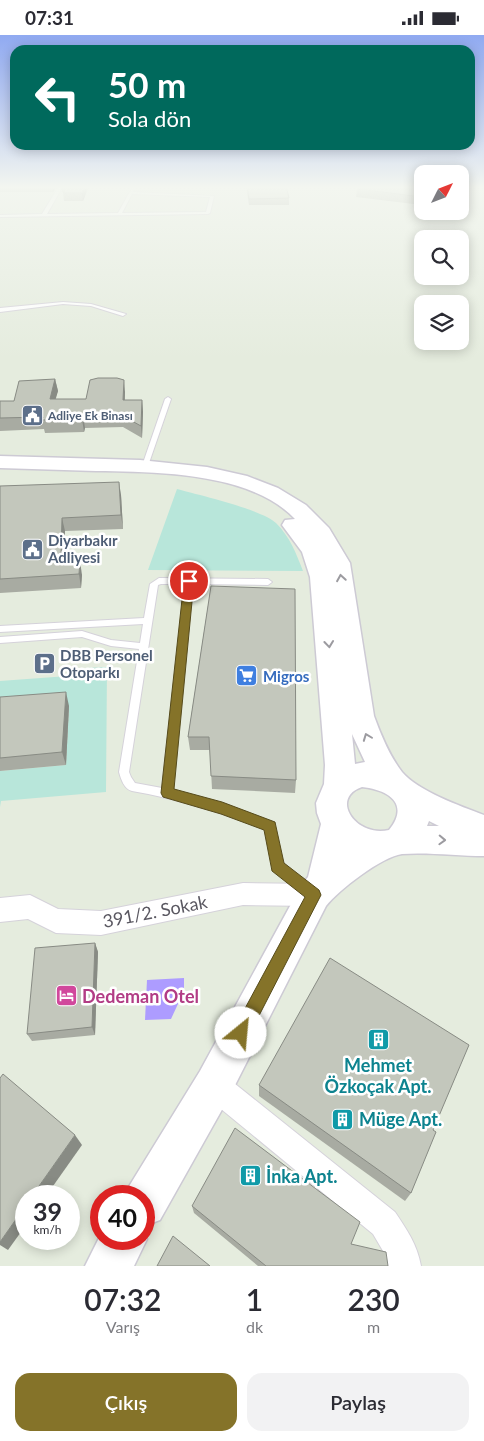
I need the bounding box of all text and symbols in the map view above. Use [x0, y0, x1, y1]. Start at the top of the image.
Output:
text: 07:31 [25, 6, 74, 29]
text: 50 m [108, 63, 186, 105]
icon: left [25, 65, 90, 130]
text: Sola dön [108, 105, 191, 132]
north arrow [414, 165, 469, 220]
map controls [414, 165, 469, 350]
button: search [414, 230, 469, 285]
button: layers [414, 295, 469, 350]
public building icon: Adliye Ek Binası [20, 403, 44, 427]
place label: Adliye Ek Binası [47, 408, 133, 423]
place label: Diyarbakır Adliyesi [47, 531, 118, 566]
public building icon: Diyarbakır Adliyesi [20, 537, 44, 561]
pin [168, 560, 210, 602]
icon: arrive [175, 567, 203, 595]
one-way arrow [336, 573, 347, 581]
one-way arrow [323, 641, 334, 649]
place label: DBB Personel Otoparkı [60, 646, 153, 681]
parking icon: DBB Personel Otoparkı [32, 652, 56, 676]
supermarket icon: Migros [235, 664, 259, 688]
place label: Migros [263, 667, 310, 685]
one-way arrow [363, 734, 373, 742]
one-way arrow [438, 835, 446, 845]
street label: 391/2. Sokak [101, 890, 210, 932]
hotel icon: Dedeman Otel [54, 984, 78, 1008]
place label: Dedeman Otel [82, 985, 199, 1007]
position arrow [214, 1006, 266, 1058]
building icon: Mehmet Özkoçak Apt. [366, 1028, 390, 1052]
place label: Mehmet Özkoçak Apt. [325, 1054, 431, 1097]
building icon: Müge Apt. [331, 1107, 355, 1131]
place label: Müge Apt. [359, 1108, 442, 1130]
building icon: İnka Apt. [238, 1164, 262, 1188]
place label: İnka Apt. [266, 1165, 337, 1187]
speed limit sign: 40 [90, 1185, 155, 1250]
text: 39 [33, 1196, 62, 1226]
text: km/h [33, 1222, 62, 1237]
text: 07:32 [84, 1281, 162, 1317]
text: 1 [246, 1281, 263, 1317]
text: 230 [347, 1281, 400, 1317]
text: Varış [106, 1317, 140, 1336]
text: dk [246, 1317, 263, 1336]
text: m [367, 1317, 380, 1336]
button: Çıkış [15, 1373, 237, 1431]
button: Paylaş [247, 1373, 469, 1431]

